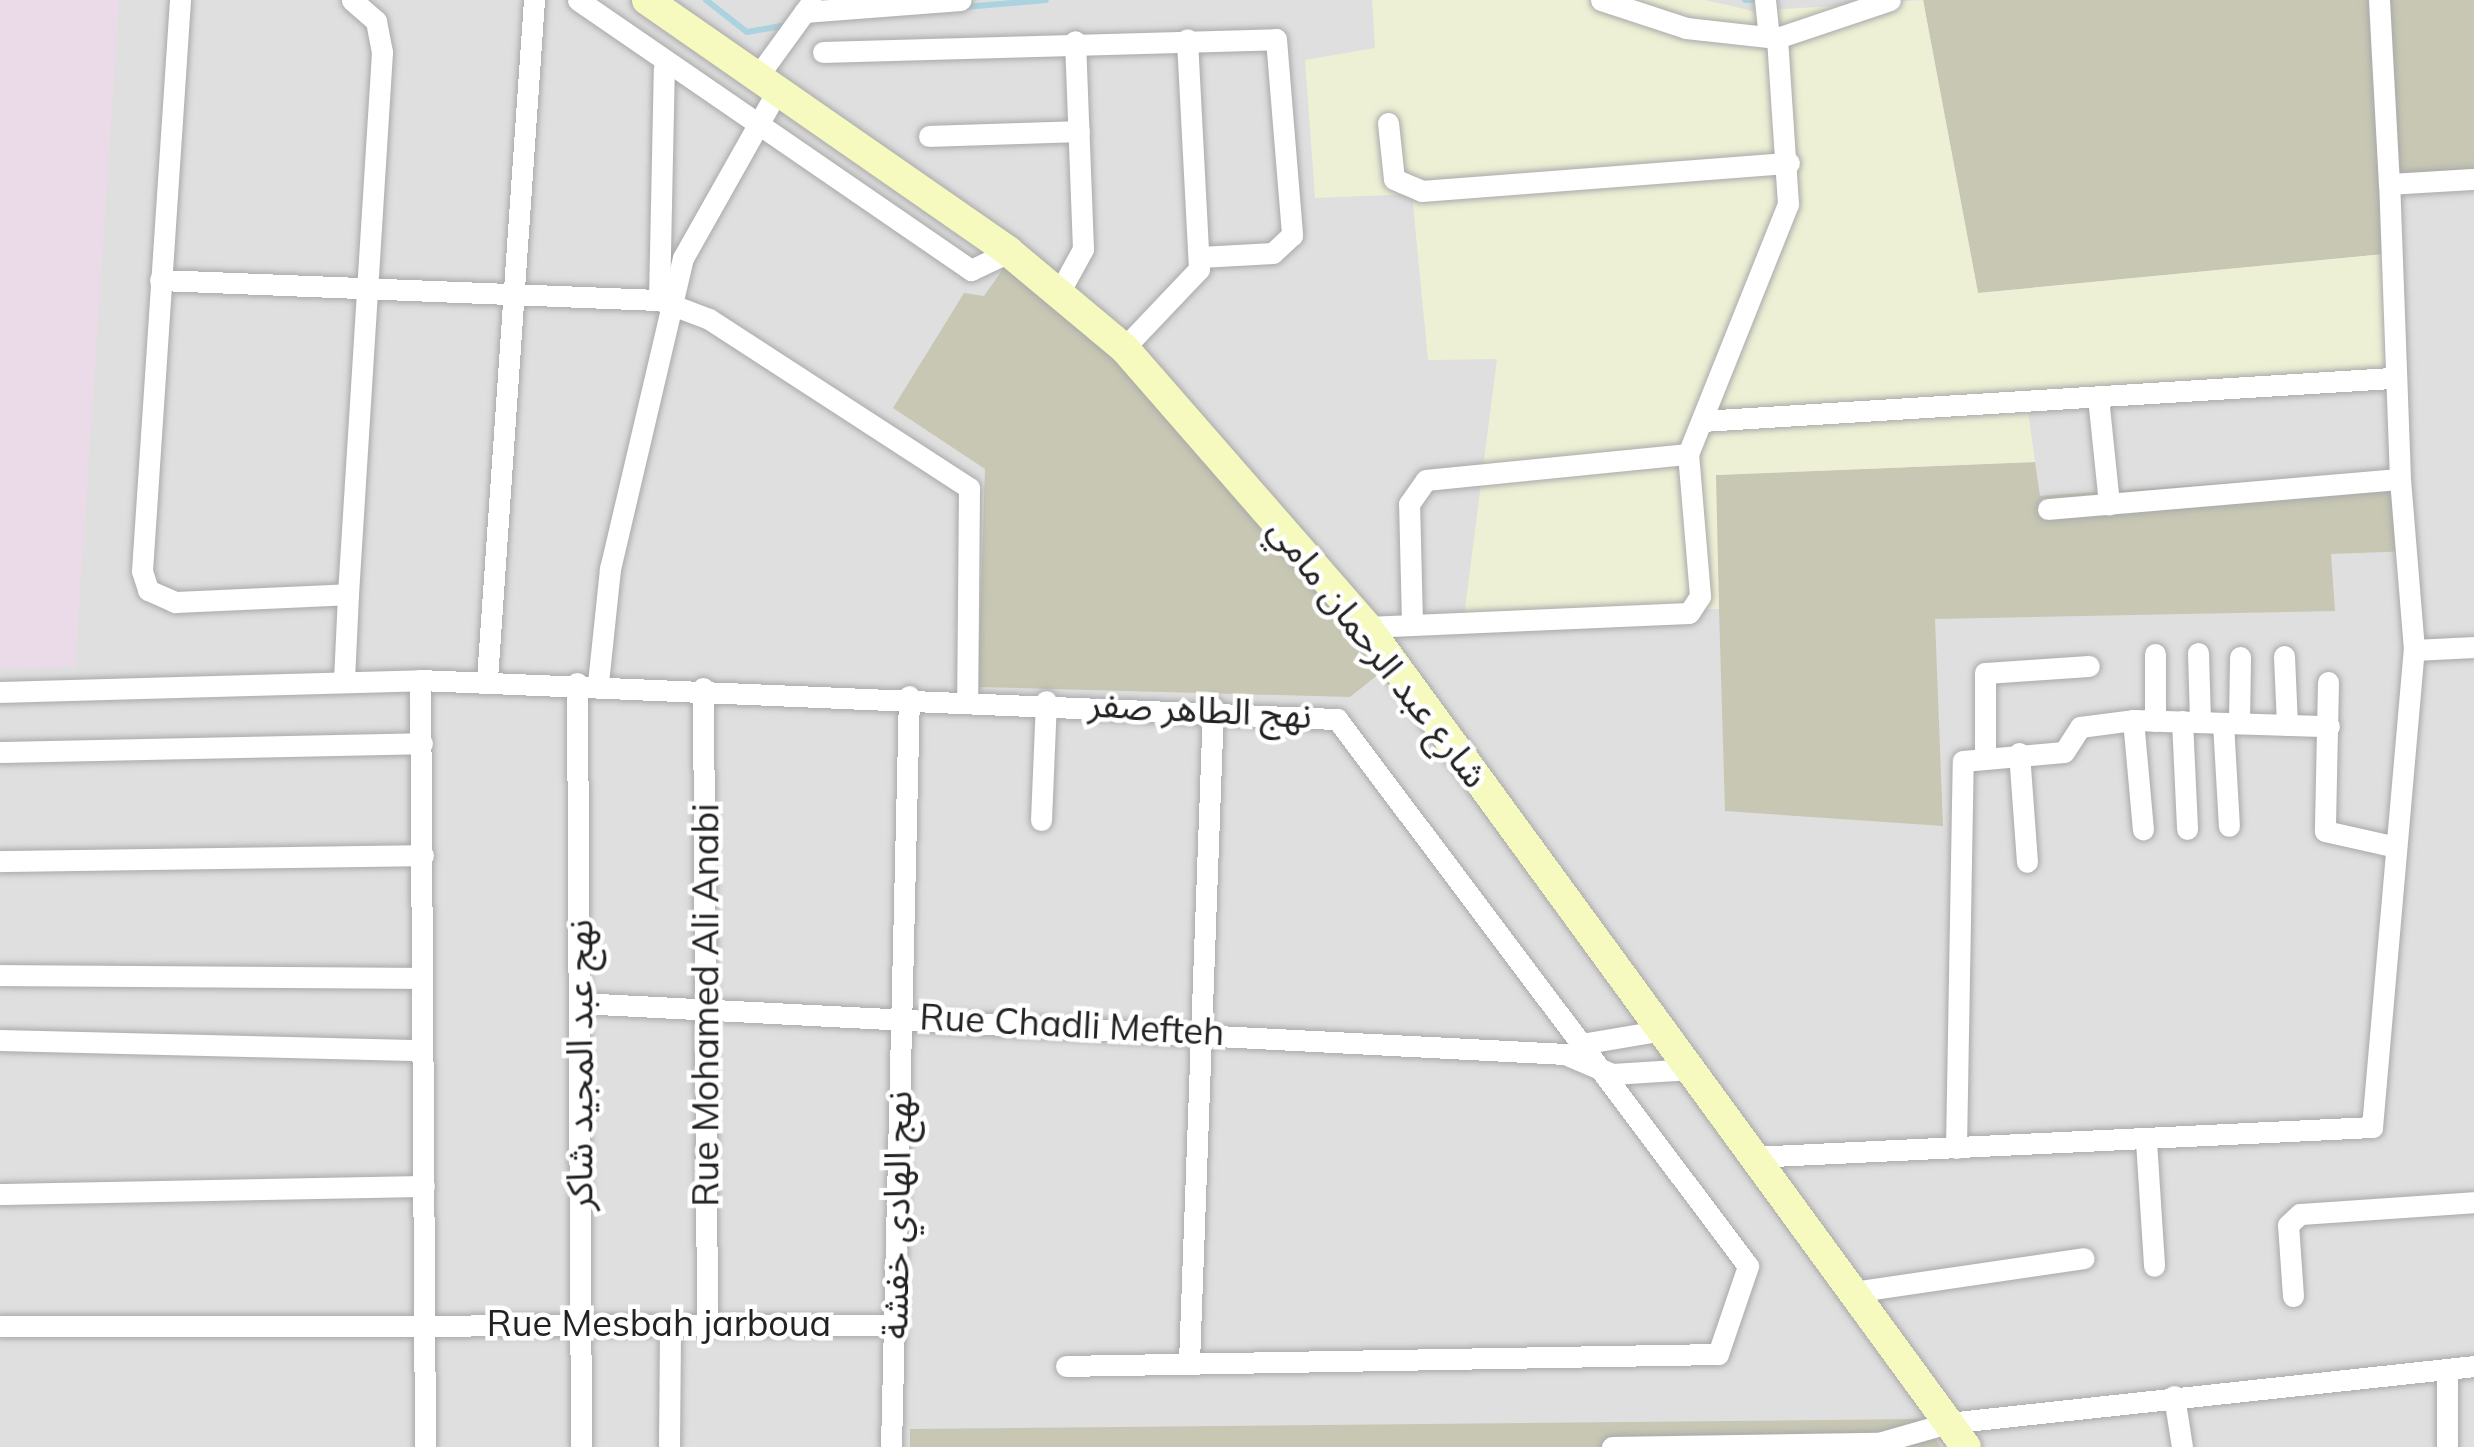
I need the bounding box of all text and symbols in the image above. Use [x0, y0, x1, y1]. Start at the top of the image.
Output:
street label: شارع عبد الرحمان مامي [1260, 508, 1498, 796]
street label: نهج الطاهر صفر [1087, 682, 1313, 736]
street label: Rue Mohamed Ali Anabi [683, 803, 727, 1207]
street label: نهج عبد المجيد شاكر [557, 919, 601, 1211]
street label: Rue Chadli Mefteh [919, 994, 1225, 1054]
street label: نهج الهادي خفشة [872, 1090, 920, 1340]
street label: Rue Mesbah jarboua [487, 1301, 831, 1345]

